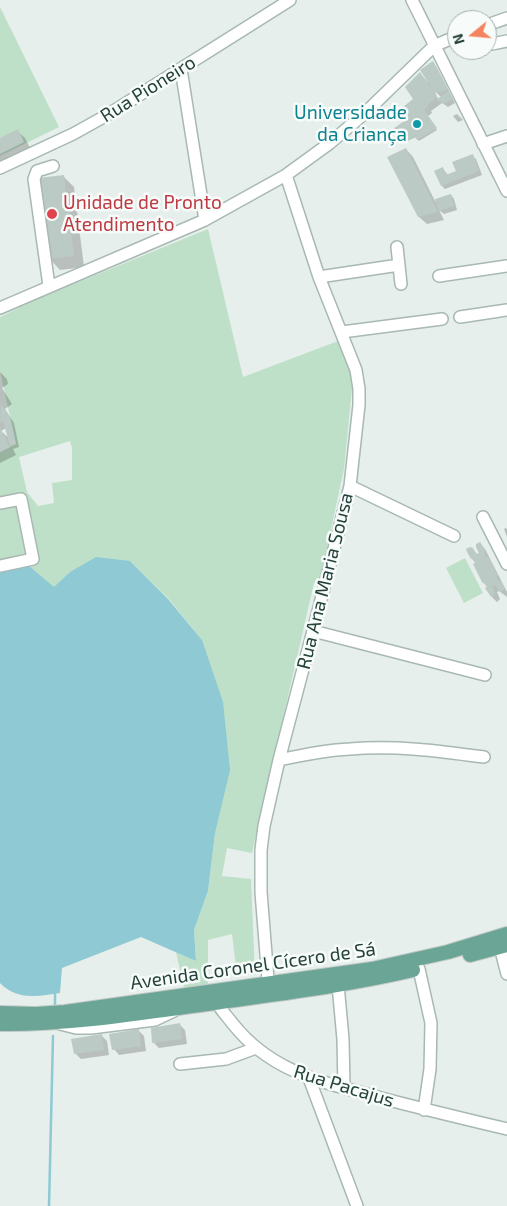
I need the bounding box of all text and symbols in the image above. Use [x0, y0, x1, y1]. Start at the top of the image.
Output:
north arrow [447, 10, 497, 60]
text: N [449, 32, 468, 47]
street label: Rua Pioneiro [96, 51, 200, 127]
place label: Universidade da Criança [294, 102, 407, 146]
marker: Universidade da Criança [411, 118, 423, 130]
place label: Unidade de Pronto Atendimento [63, 192, 222, 236]
marker: Unidade de Pronto Atendimento [45, 207, 59, 221]
street label: Rua Ana Maria Sousa [292, 490, 358, 672]
street label: Avenida Coronel Cícero de Sá [129, 937, 377, 995]
street label: Rua Pacajus [291, 1060, 397, 1112]

